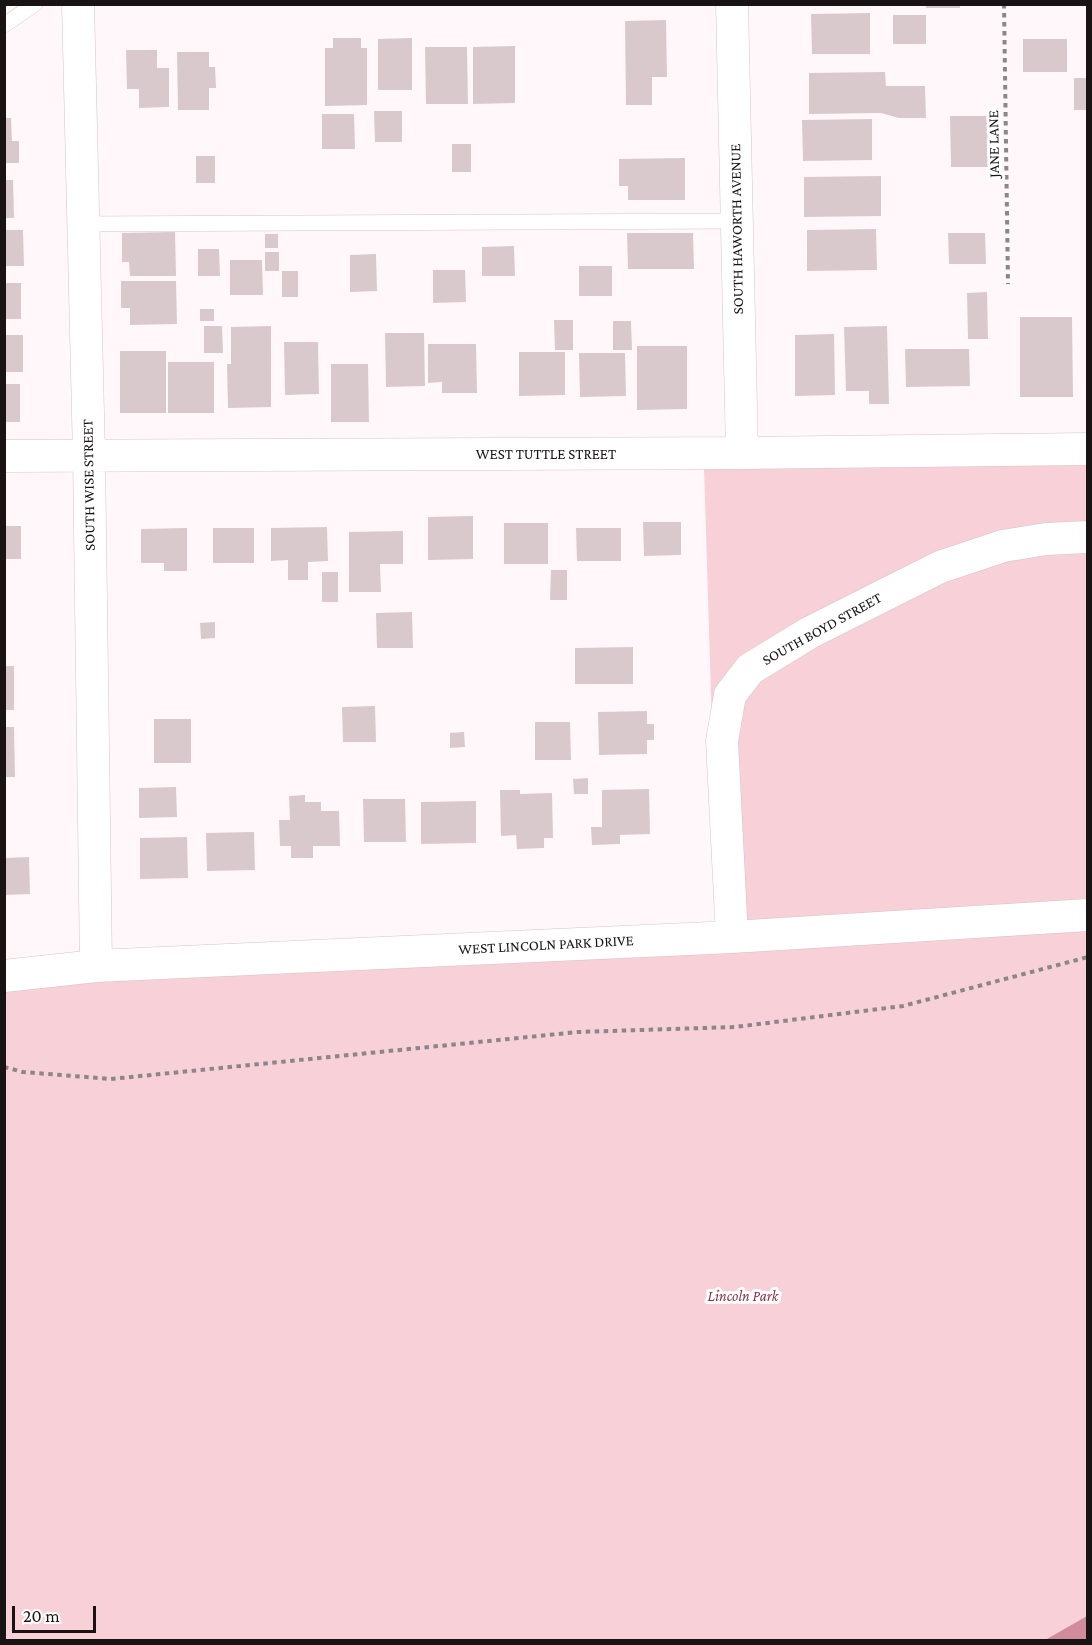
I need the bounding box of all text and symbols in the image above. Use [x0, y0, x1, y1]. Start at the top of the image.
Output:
street label: JANE LANE [984, 110, 1004, 178]
street label: SOUTH HAWORTH AVENUE [727, 143, 747, 315]
street label: SOUTH WISE STREET [79, 419, 99, 551]
street label: WEST TUTTLE STREET [476, 445, 616, 463]
street label: SOUTH BOYD STREET [759, 589, 885, 669]
street label: WEST LINCOLN PARK DRIVE [458, 931, 634, 959]
park label: Lincoln Park [708, 1287, 778, 1305]
scale bar [15, 1594, 99, 1632]
text: 20 m [23, 1606, 60, 1626]

